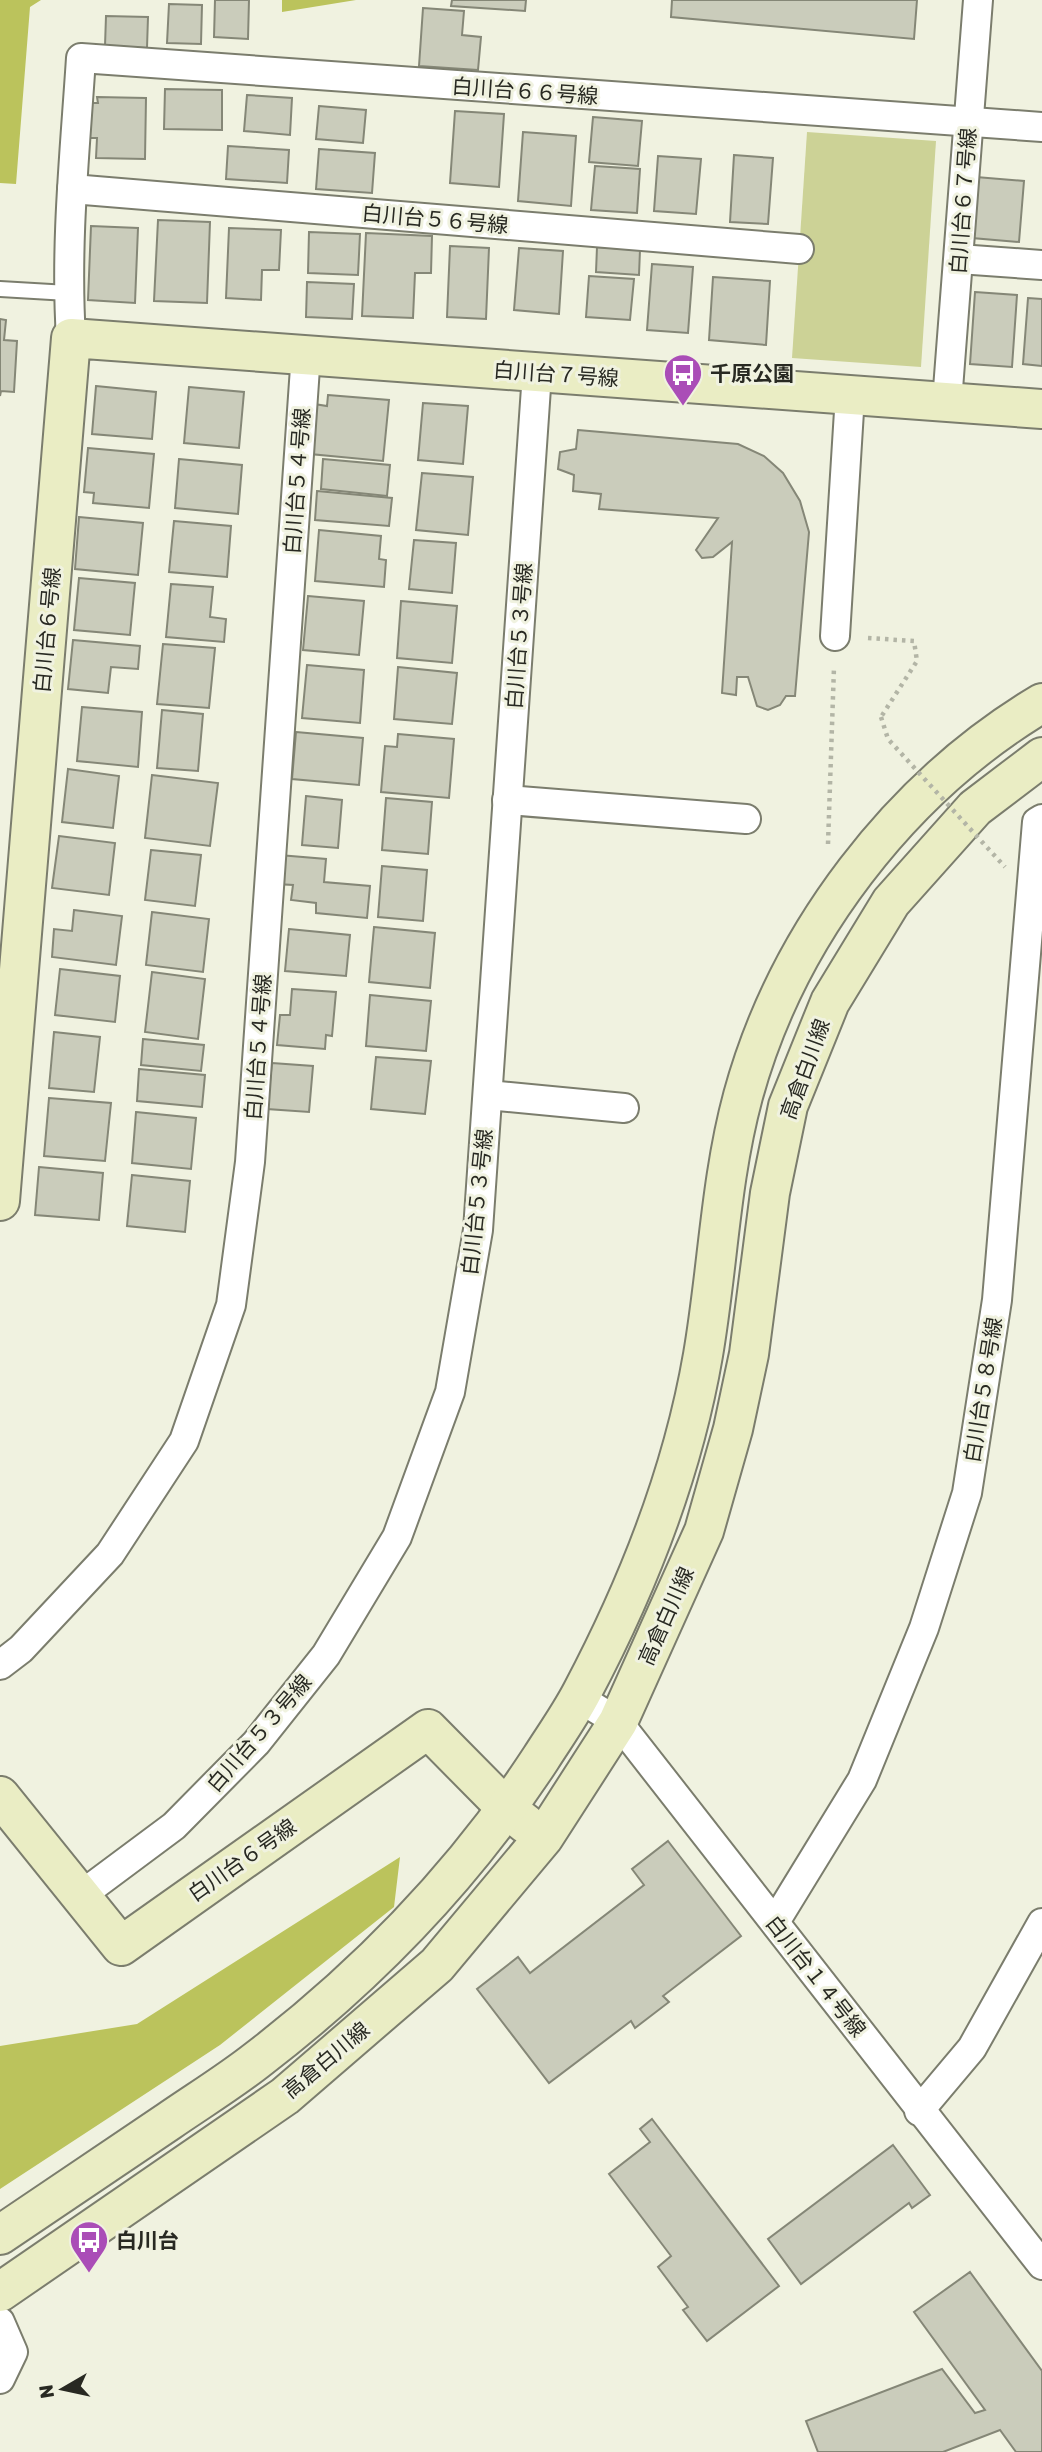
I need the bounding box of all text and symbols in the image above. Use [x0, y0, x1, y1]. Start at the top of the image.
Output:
street label: 白川台６６号線 [451, 73, 599, 109]
street label: 白川台６７号線 [945, 127, 981, 275]
street label: 白川台５６号線 [361, 200, 509, 238]
bus stop icon: 千原公園 [662, 352, 704, 407]
street label: 白川台７号線 [492, 357, 620, 391]
place label: 千原公園 [710, 361, 794, 386]
street label: 白川台５４号線 [279, 407, 315, 555]
street label: 白川台５３号線 [501, 562, 537, 710]
street label: 白川台６号線 [29, 566, 65, 694]
street label: 白川台５４号線 [240, 973, 276, 1121]
street label: 高倉白川線 [775, 1015, 835, 1123]
street label: 白川台５３号線 [457, 1128, 497, 1276]
street label: 白川台５８号線 [959, 1315, 1007, 1465]
street label: 高倉白川線 [633, 1563, 699, 1669]
street label: 白川台５３号線 [201, 1669, 317, 1797]
street label: 白川台６号線 [183, 1814, 301, 1906]
street label: 白川台１４号線 [761, 1910, 871, 2042]
street label: 高倉白川線 [278, 2017, 374, 2103]
bus stop icon: 白川台 [68, 2219, 110, 2274]
place label: 白川台 [116, 2228, 179, 2253]
north arrow [28, 2354, 98, 2424]
text: N [34, 2383, 59, 2400]

